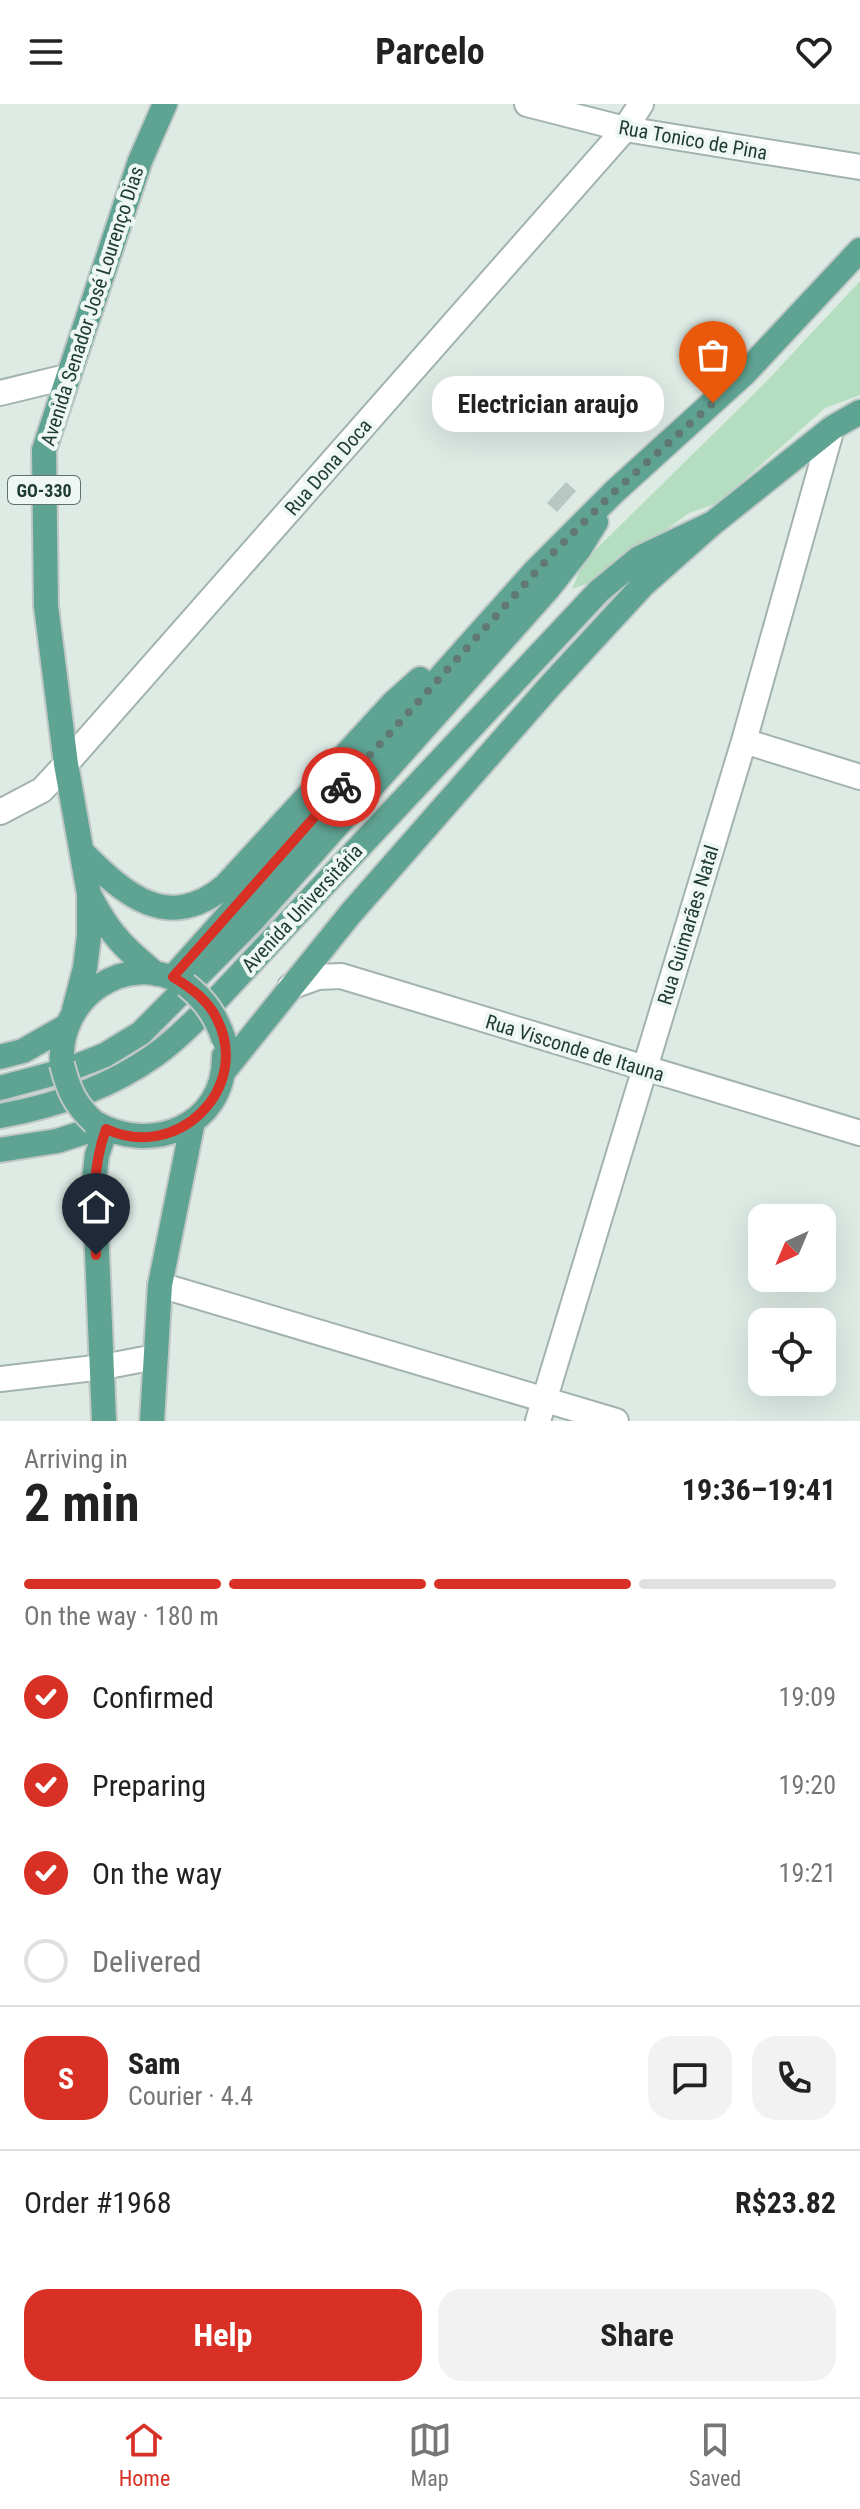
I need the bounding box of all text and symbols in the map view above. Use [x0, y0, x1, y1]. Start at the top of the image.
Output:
icon: menu [24, 30, 68, 74]
icon: heart [792, 30, 836, 74]
text: Parcelo [375, 31, 485, 73]
street label: Rua Tonico de Pina [617, 115, 769, 165]
street label: Avenida Senador José Lourenço Dias [35, 163, 149, 449]
pin [679, 321, 747, 403]
icon: bag [691, 333, 735, 377]
callout: Electrician araujo [433, 375, 665, 431]
text: Electrician araujo [457, 389, 639, 419]
street label: Rua Dona Doca [280, 414, 376, 520]
road number: GO-330 [8, 476, 80, 504]
courier [301, 747, 381, 827]
icon: bike [319, 765, 363, 809]
street label: Avenida Universitária [237, 839, 367, 977]
street label: Rua Guimarães Natal [652, 842, 724, 1008]
street label: Rua Visconde de Itauna [483, 1009, 667, 1087]
pin [62, 1173, 130, 1255]
icon: home [74, 1185, 118, 1229]
north arrow [748, 1204, 836, 1292]
map controls [748, 1204, 836, 1396]
button: locate [748, 1308, 836, 1396]
text: Arriving in [24, 1444, 128, 1474]
text: 19:36–19:41 [682, 1472, 836, 1507]
text: 2 min [24, 1473, 140, 1534]
text: On the way · 180 m [24, 1601, 219, 1631]
icon: check [24, 1675, 68, 1719]
text: Confirmed [92, 1680, 214, 1715]
text: 19:09 [779, 1682, 836, 1712]
icon: check [24, 1763, 68, 1807]
text: Preparing [92, 1768, 206, 1803]
text: 19:20 [779, 1770, 836, 1800]
icon: check [24, 1851, 68, 1895]
text: On the way [92, 1856, 222, 1891]
text: 19:21 [779, 1858, 836, 1888]
text: Delivered [92, 1944, 201, 1979]
button: chat [648, 2036, 732, 2120]
button: phone [752, 2036, 836, 2120]
text: Sam [128, 2046, 181, 2081]
text: S [58, 2061, 74, 2096]
text: Courier · 4.4 [128, 2081, 253, 2111]
text: Order #1968 [24, 2185, 172, 2220]
text: R$23.82 [735, 2185, 836, 2220]
button: Help [24, 2289, 422, 2381]
button: Share [438, 2289, 836, 2381]
tab: Home [119, 2418, 170, 2491]
tab: Map [408, 2418, 452, 2491]
tab: Saved [689, 2418, 741, 2491]

